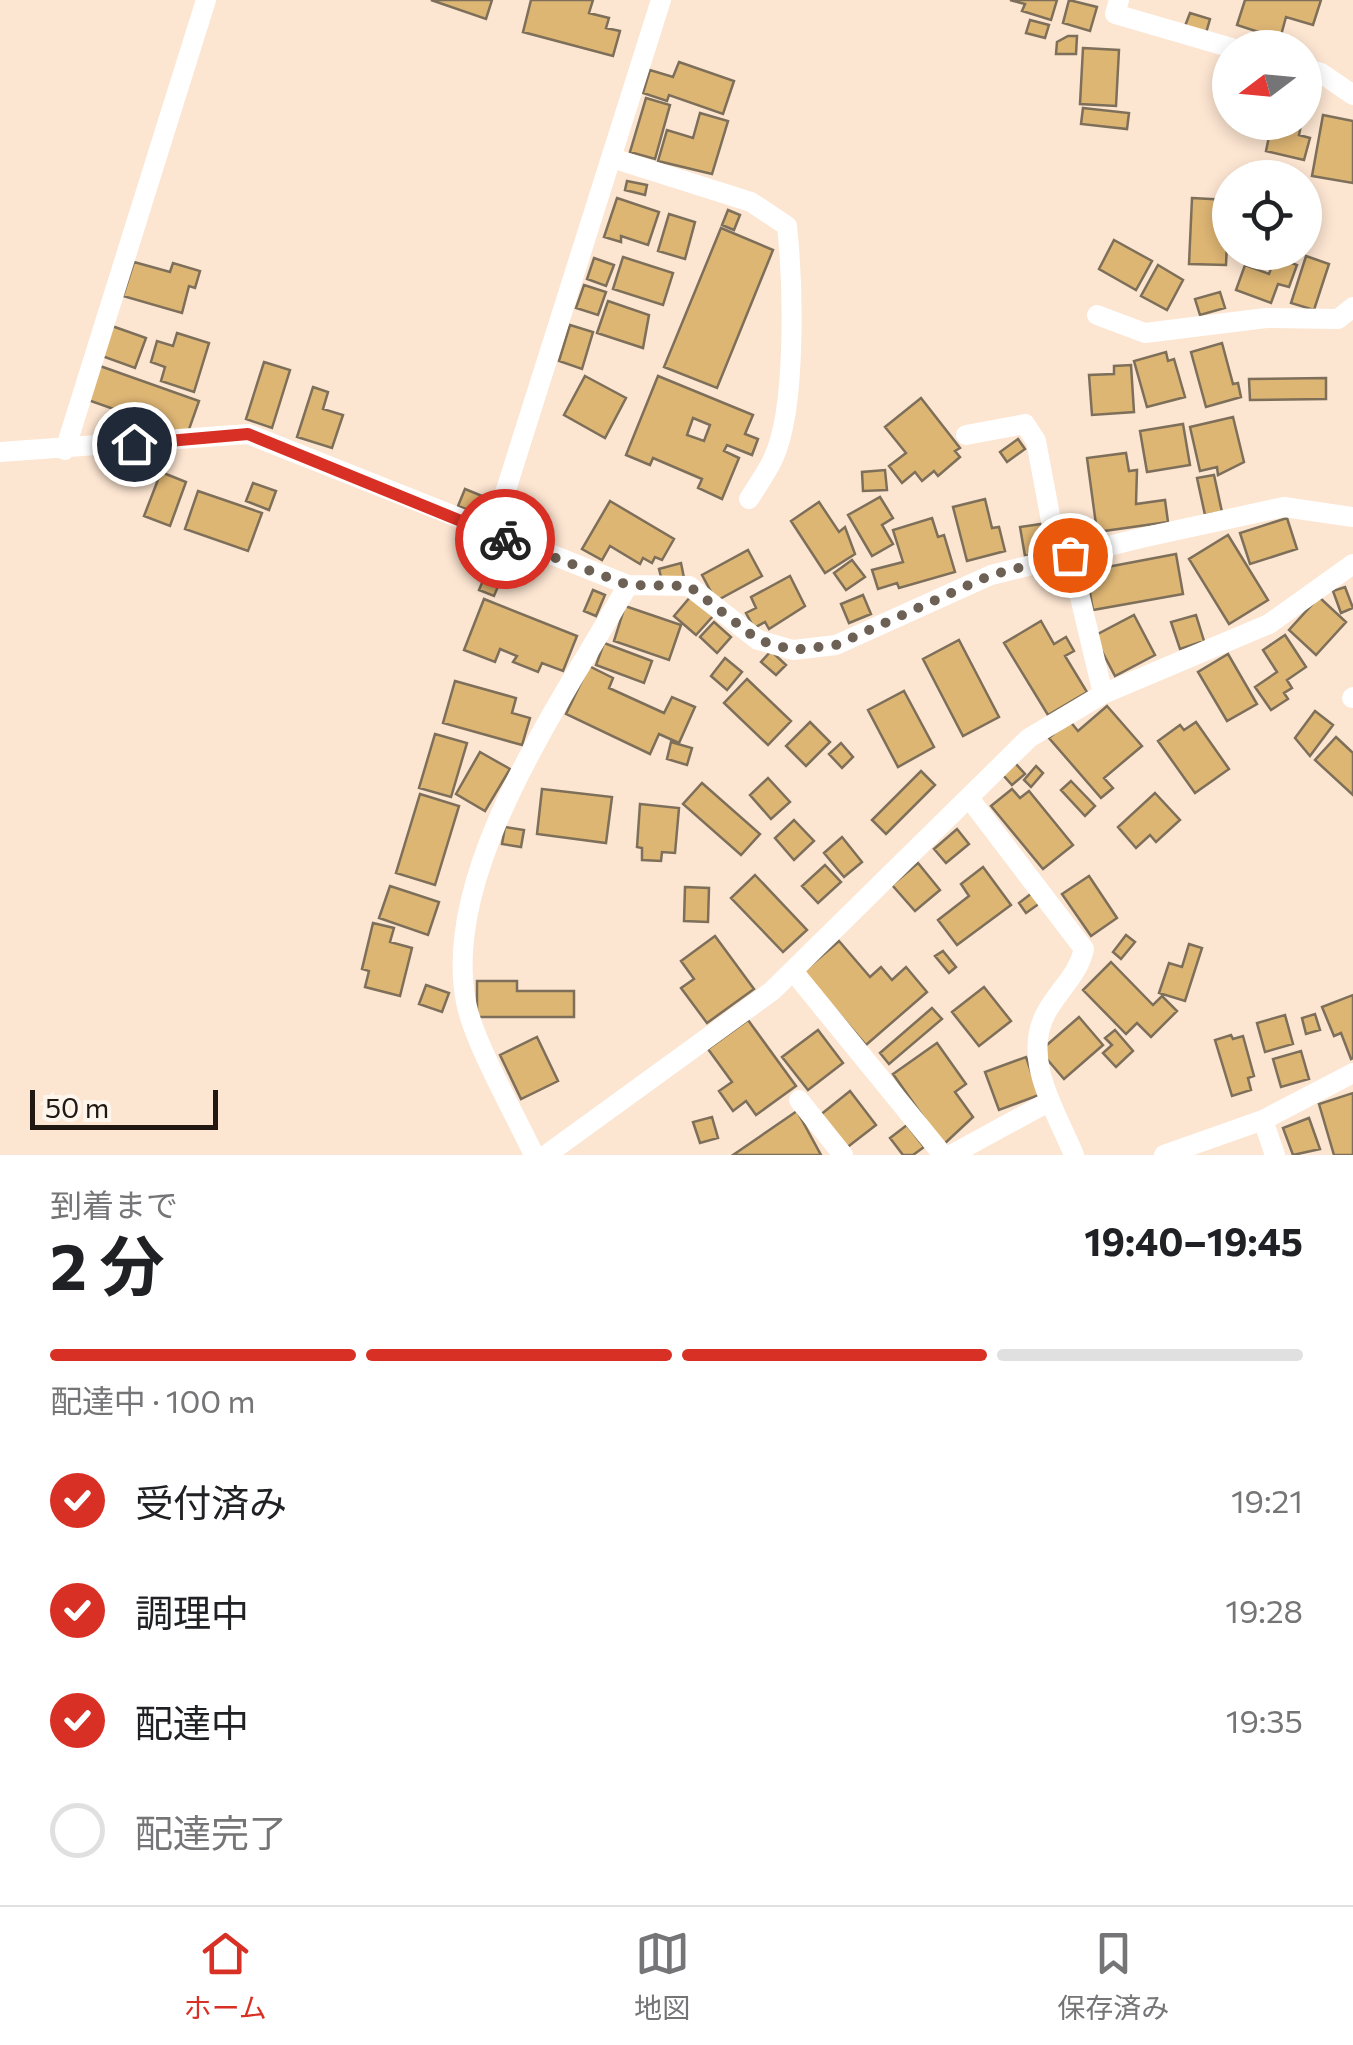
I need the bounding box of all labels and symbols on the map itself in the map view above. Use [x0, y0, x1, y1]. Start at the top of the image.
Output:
north arrow [1212, 30, 1322, 140]
pin [92, 402, 177, 487]
courier [455, 489, 555, 589]
pin [1028, 513, 1113, 598]
scale bar [30, 1085, 218, 1130]

